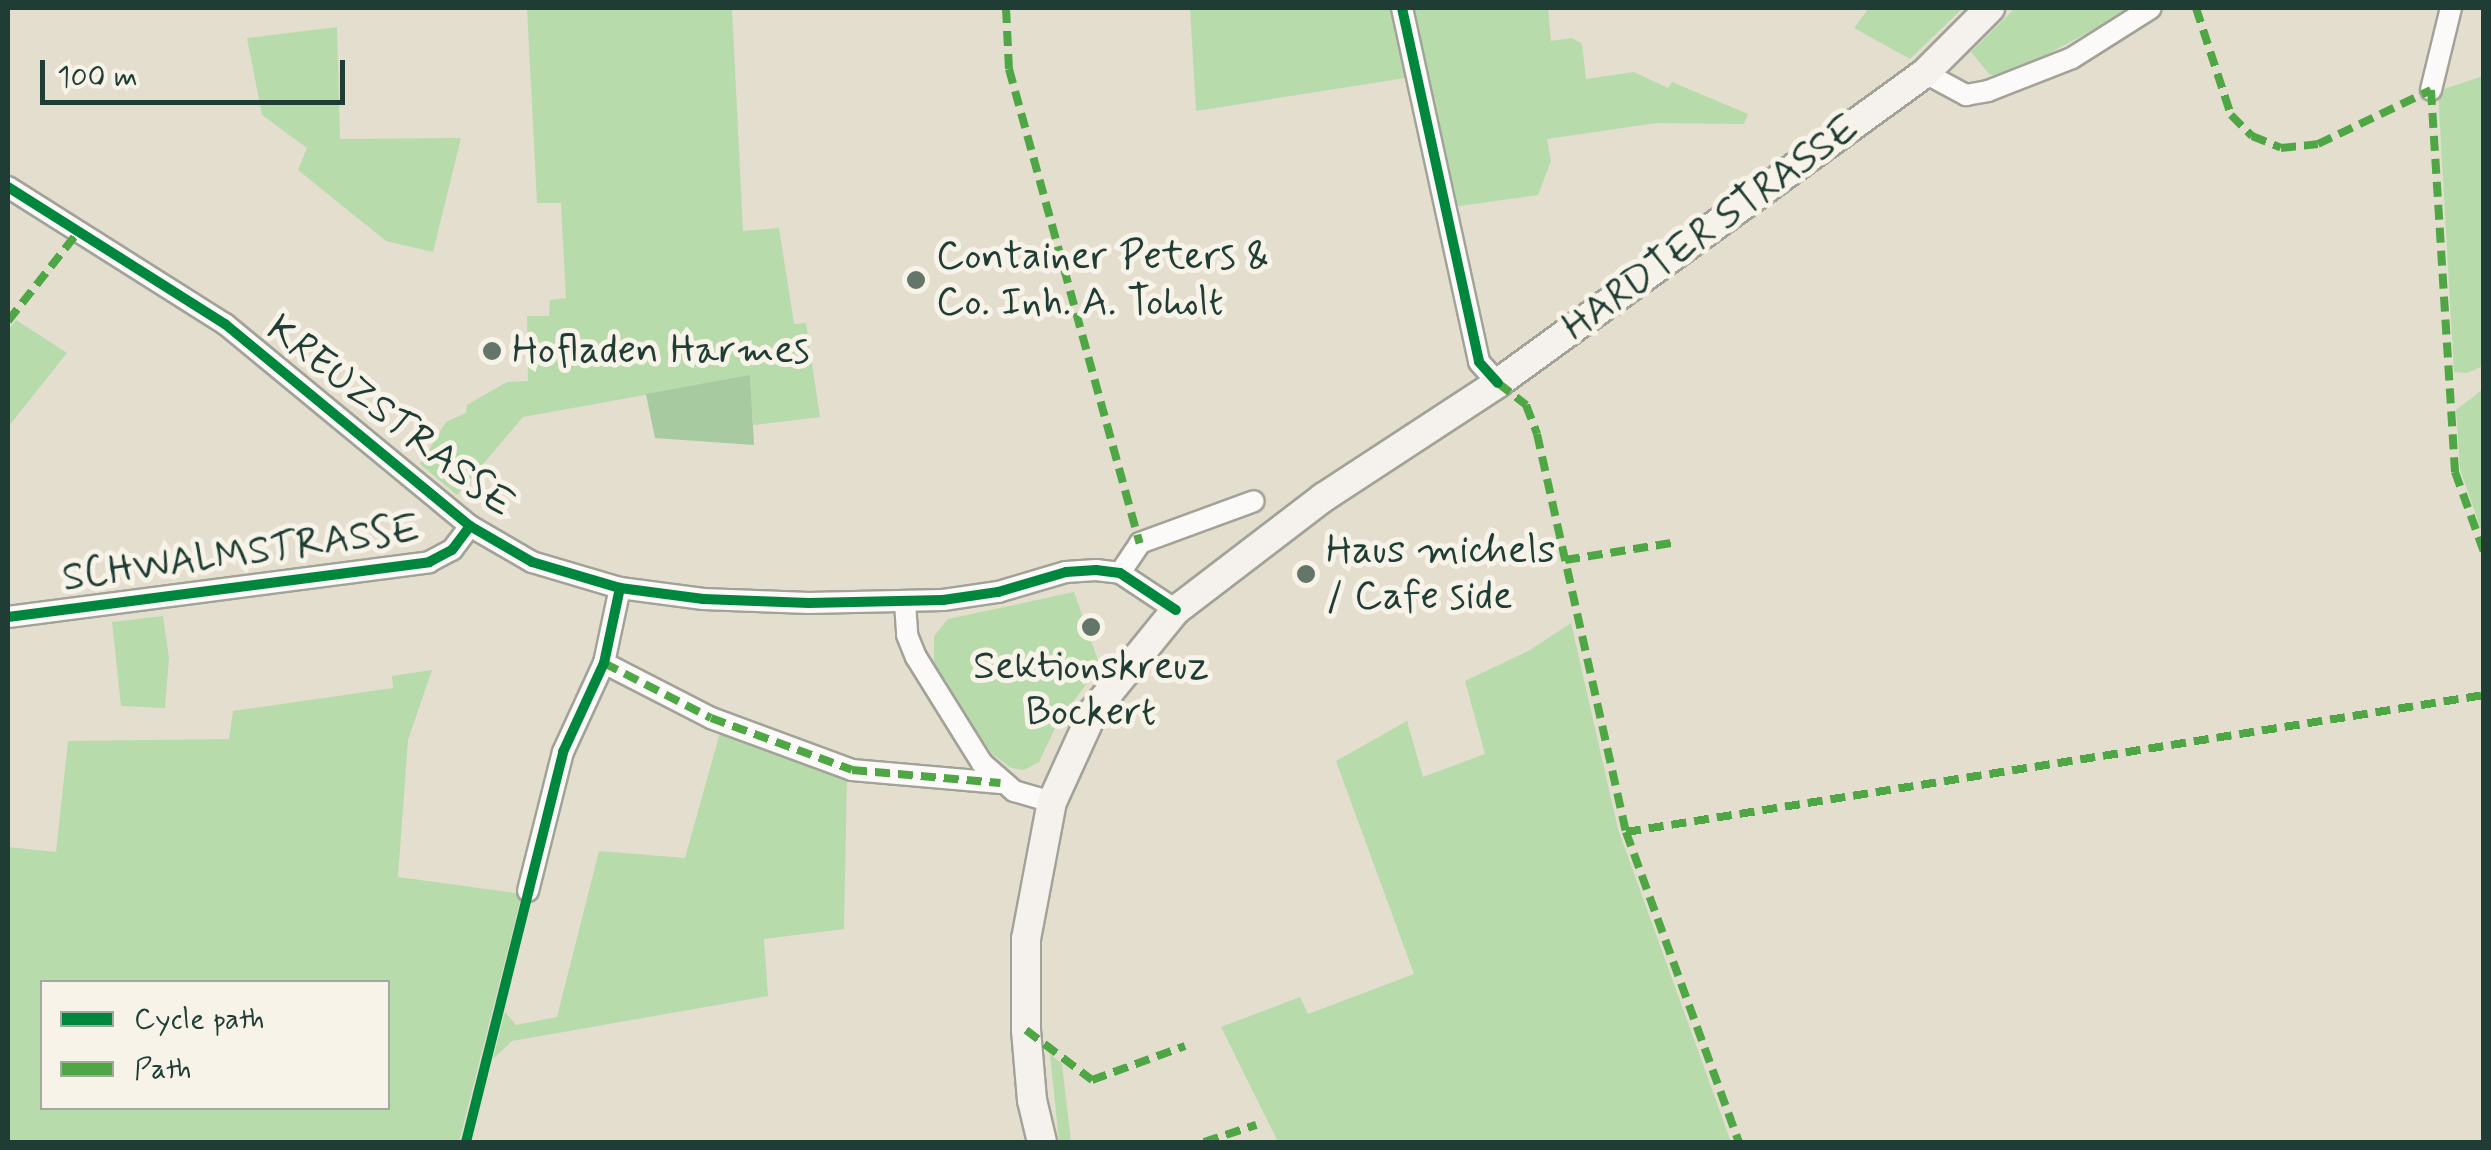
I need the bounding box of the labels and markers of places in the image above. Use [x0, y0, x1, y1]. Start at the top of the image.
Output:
place label: Container Peters & Co. Inh. A. Toholt [936, 233, 1260, 327]
marker: Container Peters & Co. Inh. A. Toholt [905, 269, 927, 291]
place label: Hofladen Harmes [512, 327, 812, 375]
marker: Hofladen Harmes [481, 340, 503, 362]
place label: Haus michels / Cafe side [1326, 527, 1544, 621]
marker: Haus michels / Cafe side [1295, 563, 1317, 585]
marker: Sektionskreuz Bockert [1080, 616, 1102, 638]
place label: Sektionskreuz Bockert [973, 643, 1209, 737]

